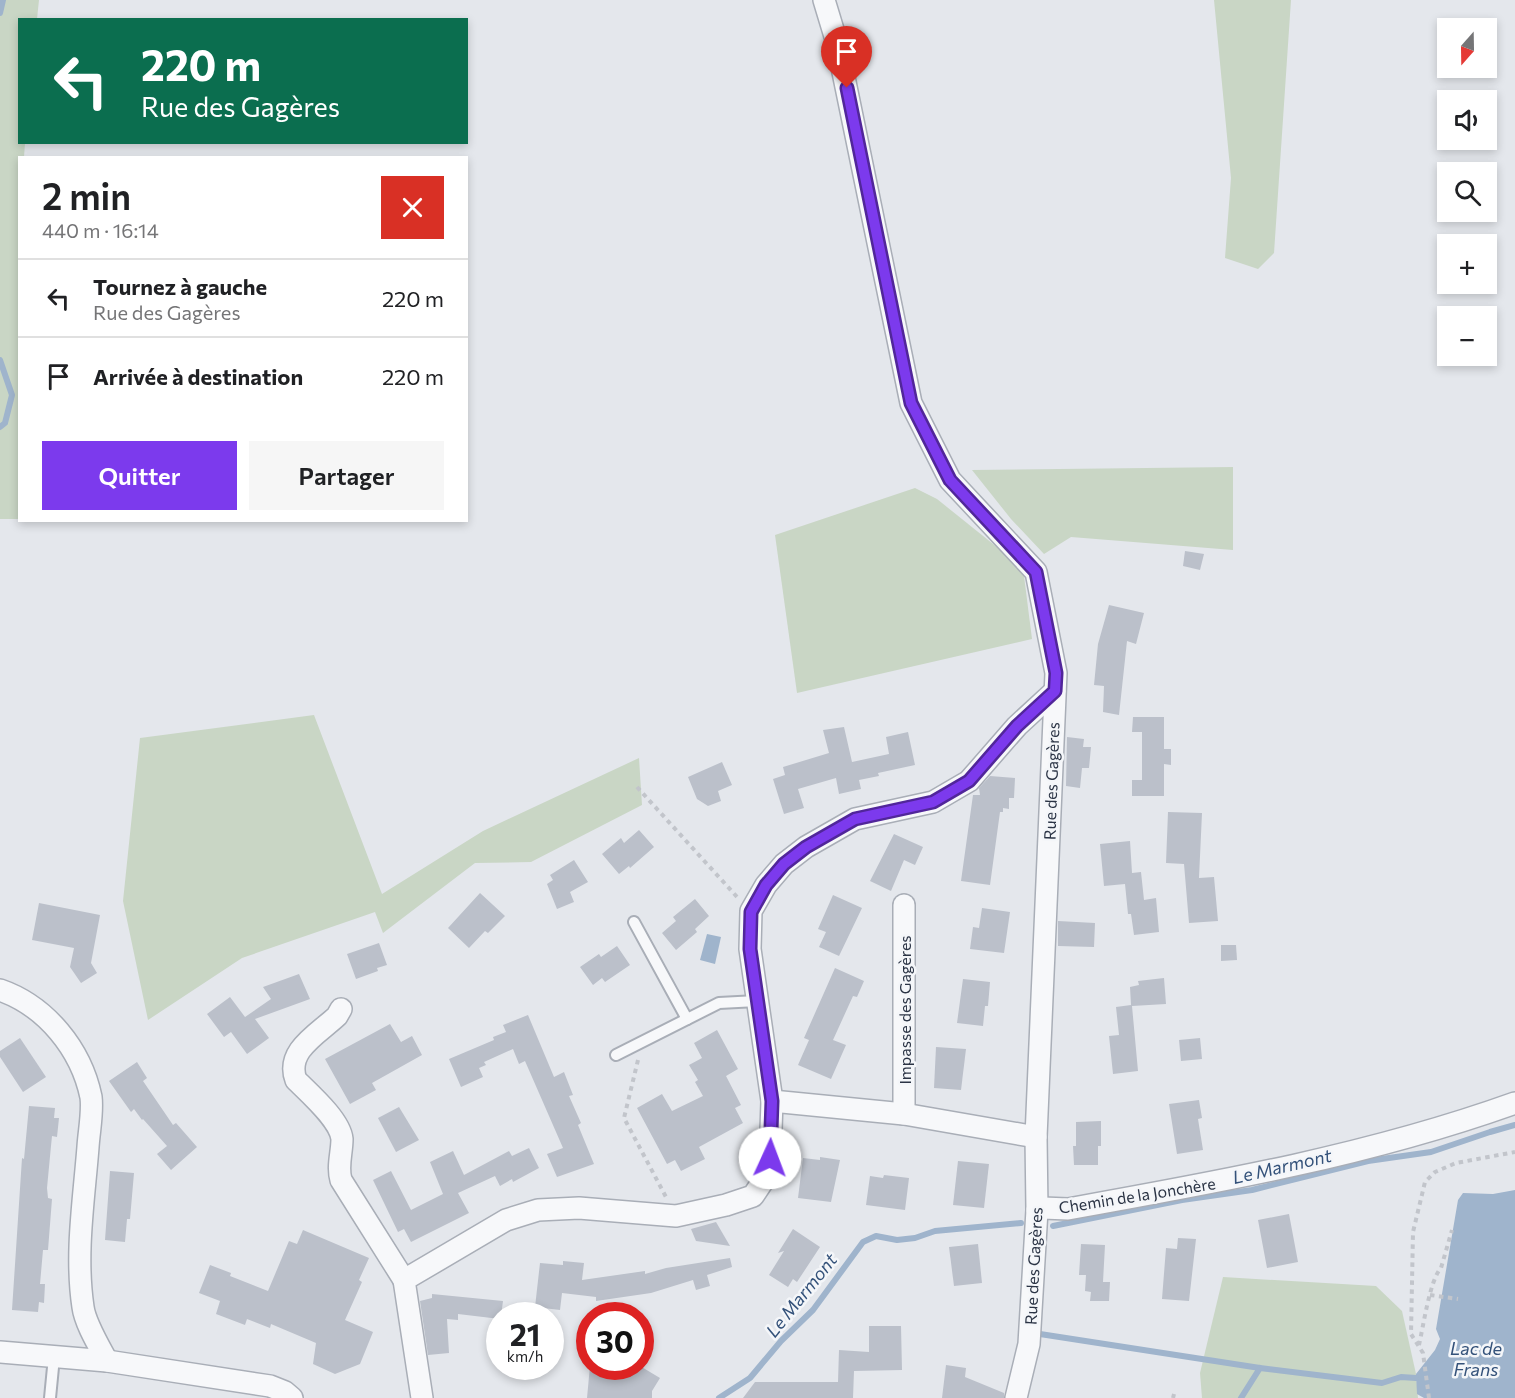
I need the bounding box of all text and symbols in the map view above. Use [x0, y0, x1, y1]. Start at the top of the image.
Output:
north arrow [1437, 18, 1497, 78]
map controls [1437, 18, 1497, 366]
pin [821, 26, 872, 88]
icon: arrive [830, 35, 863, 68]
text: 220 m [141, 38, 261, 90]
icon: left [42, 42, 120, 120]
text: Rue des Gagères [141, 90, 340, 123]
button: sound [1437, 90, 1497, 150]
button: search [1437, 162, 1497, 222]
text: 2 min [42, 173, 131, 217]
button: close [381, 176, 444, 239]
text: 440 m · 16:14 [42, 218, 159, 242]
button: + [1437, 234, 1497, 294]
text: Tournez à gauche [93, 273, 267, 300]
icon: left [42, 282, 75, 315]
text: 220 m [382, 285, 444, 312]
text: Rue des Gagères [93, 300, 240, 324]
button: − [1437, 306, 1497, 366]
icon: arrive [42, 360, 75, 393]
text: Arrivée à destination [93, 363, 303, 390]
text: 220 m [382, 363, 444, 390]
button: Quitter [42, 441, 237, 510]
button: Partager [249, 441, 444, 510]
street label: Rue des Gagères [1039, 722, 1063, 840]
street label: Impasse des Gagères [895, 935, 914, 1085]
position arrow [738, 1126, 802, 1190]
water label: Le Marmont [1230, 1144, 1334, 1188]
street label: Chemin de la Jonchère [1057, 1173, 1217, 1217]
street label: Rue des Gagères [1020, 1207, 1046, 1325]
water label: Le Marmont [761, 1248, 842, 1341]
speed limit sign: 30 [576, 1302, 654, 1380]
text: 21 [510, 1315, 540, 1352]
water label: Lac de Frans [1450, 1337, 1502, 1380]
text: km/h [507, 1347, 543, 1365]

